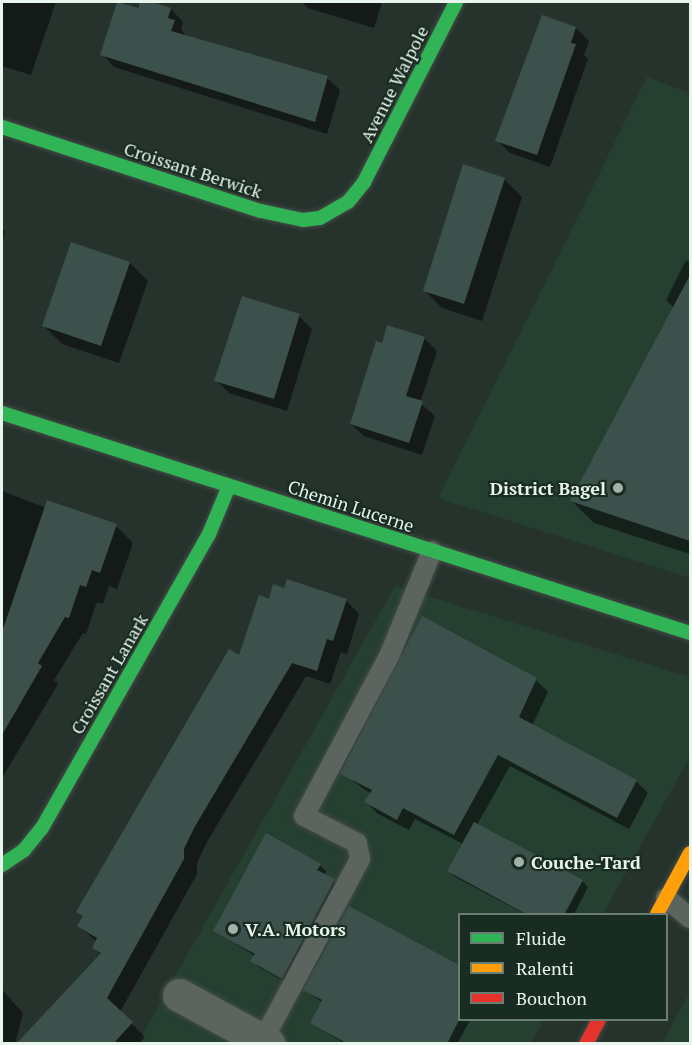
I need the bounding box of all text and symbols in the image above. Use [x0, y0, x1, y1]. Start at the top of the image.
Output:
street label: Avenue Walpole [355, 22, 433, 146]
street label: Croissant Berwick [121, 138, 265, 202]
street label: Chemin Lucerne [285, 475, 417, 537]
place label: District Bagel [490, 477, 606, 499]
marker: District Bagel [611, 481, 625, 495]
street label: Croissant Lanark [66, 610, 152, 738]
place label: Couche-Tard [531, 851, 641, 873]
marker: Couche-Tard [512, 855, 526, 869]
legend [458, 913, 668, 1021]
place label: V.A. Motors [245, 918, 347, 940]
marker: V.A. Motors [226, 922, 240, 936]
text: Fluide [516, 926, 566, 950]
text: Ralenti [516, 956, 574, 980]
text: Bouchon [516, 986, 587, 1010]

